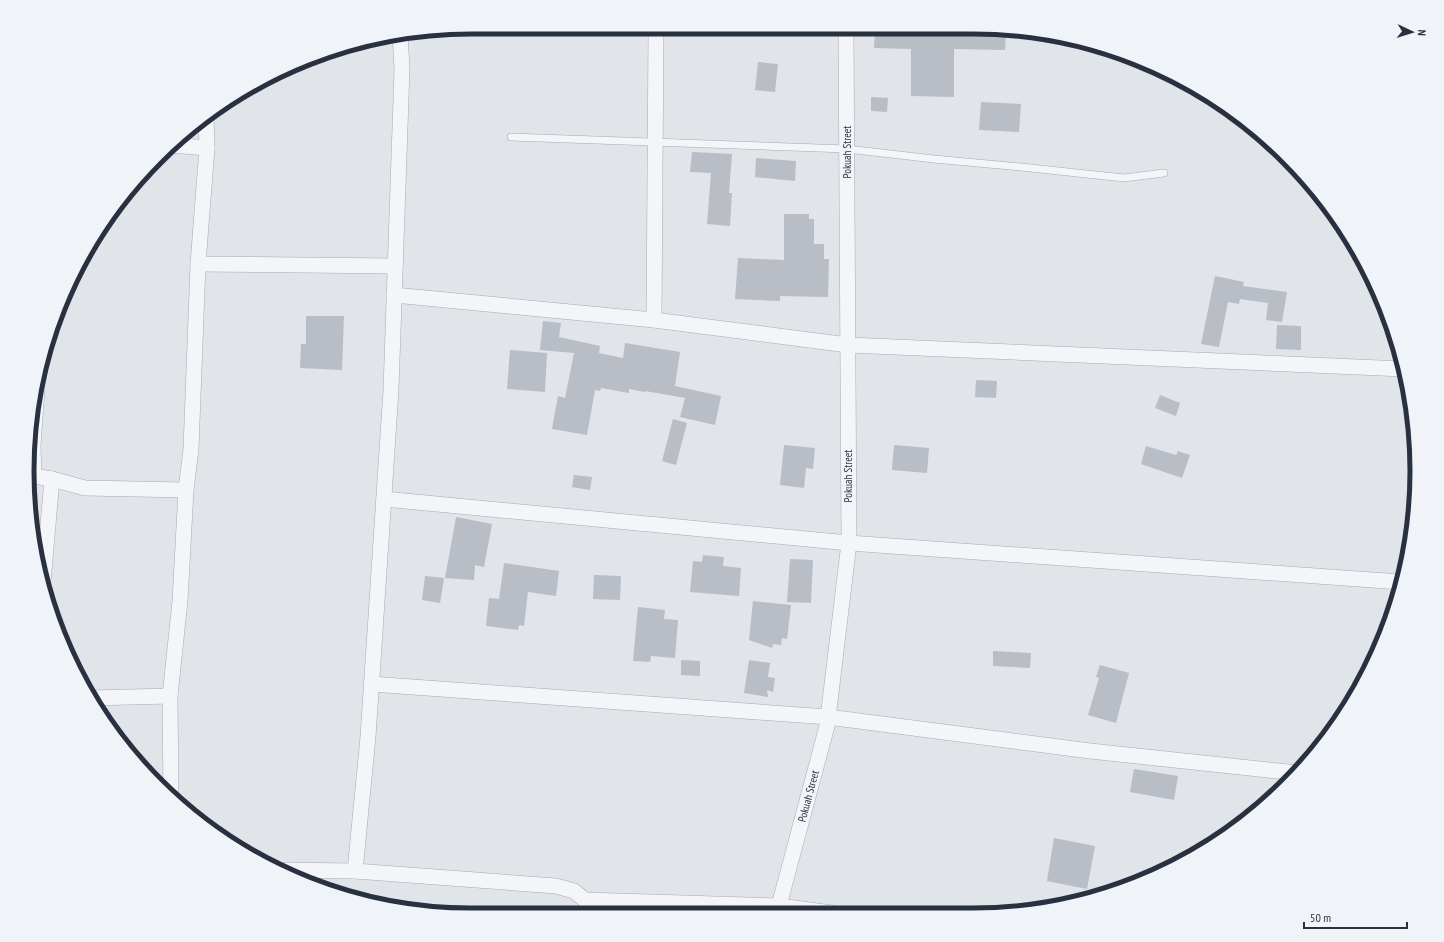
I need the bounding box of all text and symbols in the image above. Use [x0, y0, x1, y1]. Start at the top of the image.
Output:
north arrow [1392, 12, 1432, 52]
text: N [1415, 29, 1429, 36]
street label: Pokuah Street [840, 126, 854, 178]
street label: Pokuah Street [841, 450, 855, 502]
street label: Pokuah Street [795, 769, 822, 823]
scale bar [1304, 904, 1407, 930]
text: 50 m [1310, 910, 1331, 925]

